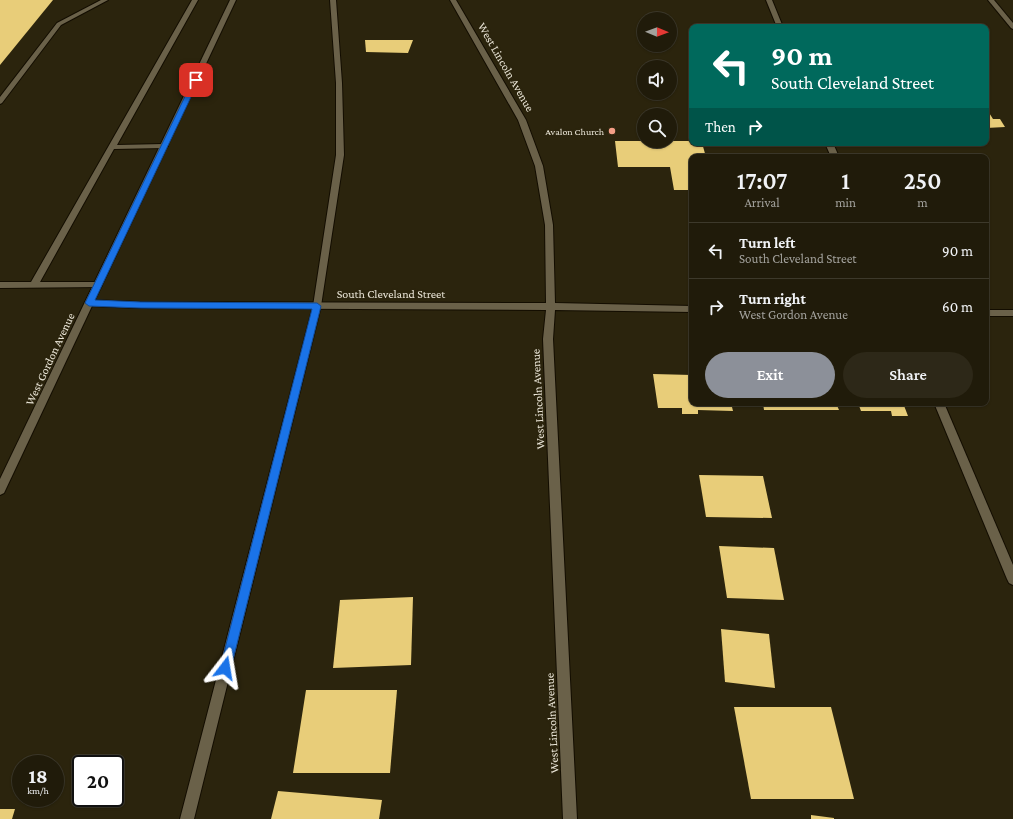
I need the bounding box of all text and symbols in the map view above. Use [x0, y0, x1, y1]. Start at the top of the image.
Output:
north arrow [637, 12, 677, 52]
map controls [637, 12, 677, 148]
street label: West Lincoln Avenue [475, 20, 537, 114]
icon: left [705, 40, 757, 92]
text: 90 m [771, 40, 832, 71]
button: sound [637, 60, 677, 100]
pin [179, 63, 213, 97]
icon: arrive [185, 69, 207, 91]
text: South Cleveland Street [771, 73, 934, 93]
button: search [637, 108, 677, 148]
icon: right [744, 116, 766, 138]
text: Then [705, 119, 736, 135]
place label: Avalon Church [545, 126, 605, 137]
marker: Avalon Church [607, 126, 617, 136]
text: 17:07 [737, 167, 787, 194]
text: 1 [841, 167, 850, 194]
text: 250 [904, 167, 941, 194]
text: Arrival [744, 195, 780, 210]
text: min [835, 195, 856, 210]
text: m [917, 195, 928, 210]
text: Turn left [739, 235, 795, 251]
icon: left [705, 240, 727, 262]
text: 90 m [942, 243, 973, 259]
text: South Cleveland Street [739, 251, 857, 266]
street label: South Cleveland Street [337, 287, 446, 301]
text: Turn right [739, 291, 806, 307]
icon: right [705, 296, 727, 318]
text: 60 m [942, 299, 973, 315]
text: West Gordon Avenue [739, 307, 848, 322]
street label: West Gordon Avenue [22, 310, 78, 408]
street label: West Lincoln Avenue [528, 349, 548, 449]
button: Exit [705, 352, 835, 398]
button: Share [843, 352, 973, 398]
position arrow [204, 647, 246, 689]
street label: West Lincoln Avenue [542, 673, 562, 773]
speed limit sign: 20 [72, 755, 124, 807]
text: 18 [28, 765, 48, 787]
text: km/h [27, 785, 49, 796]

